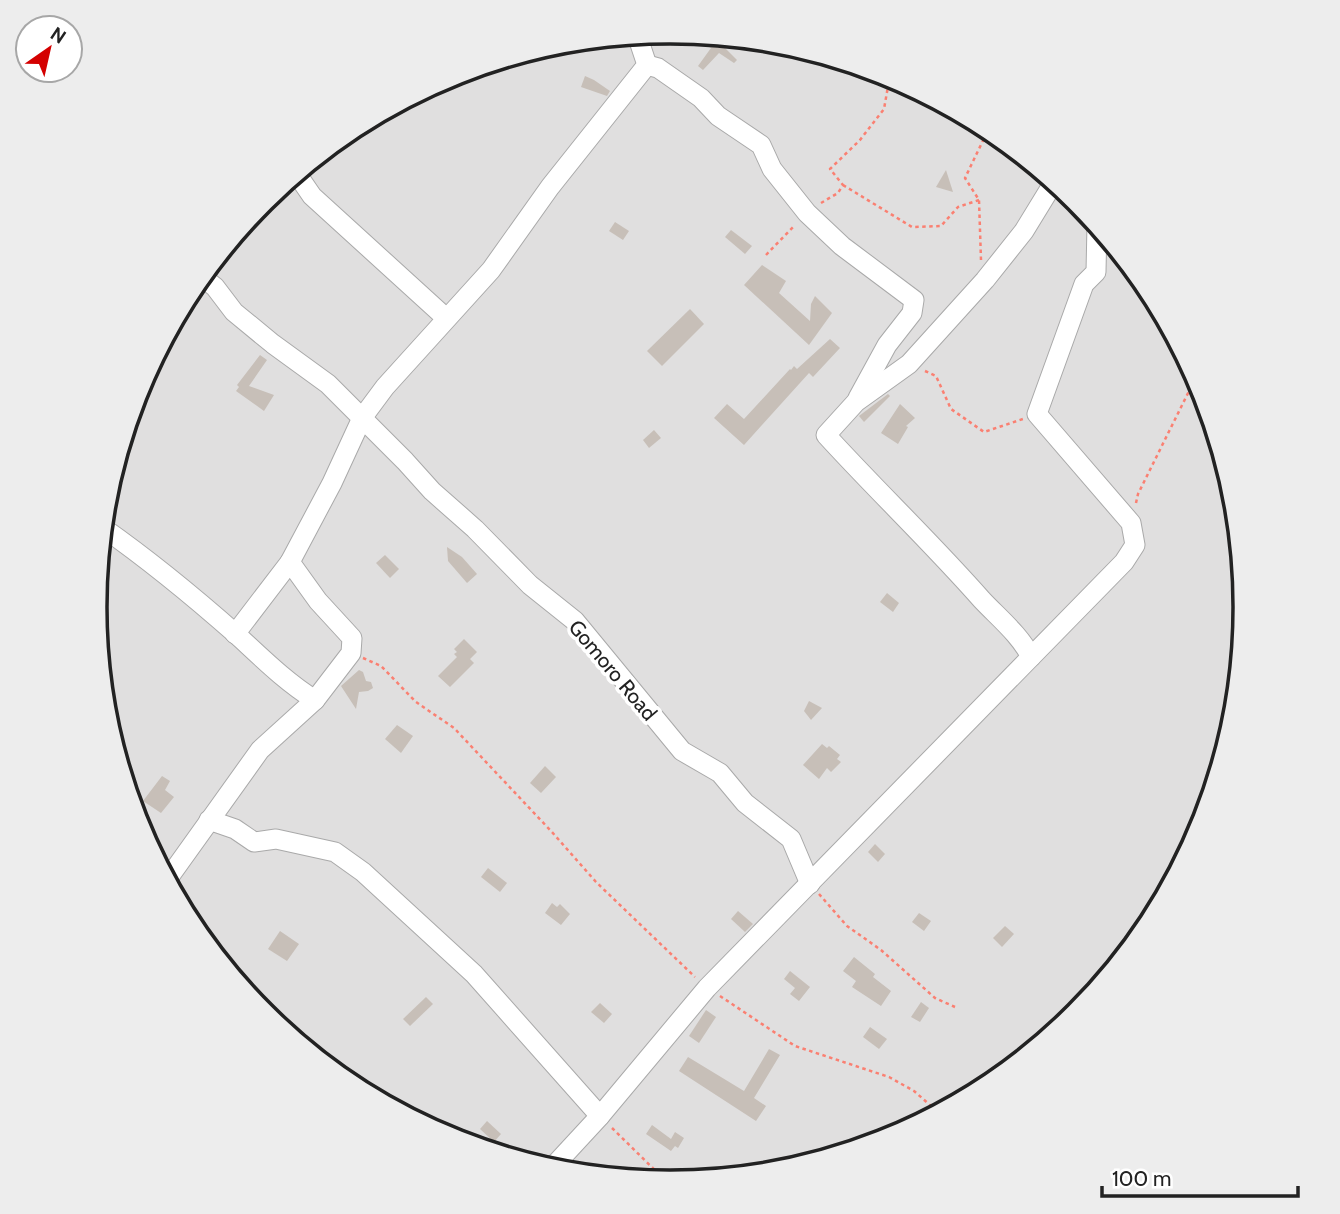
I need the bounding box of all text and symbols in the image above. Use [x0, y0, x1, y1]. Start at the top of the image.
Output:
north arrow [14, 14, 84, 84]
text: N [46, 22, 70, 49]
street label: Gomoro Road [564, 615, 662, 725]
scale bar [1102, 1154, 1298, 1198]
text: 100 m [1112, 1166, 1171, 1191]

